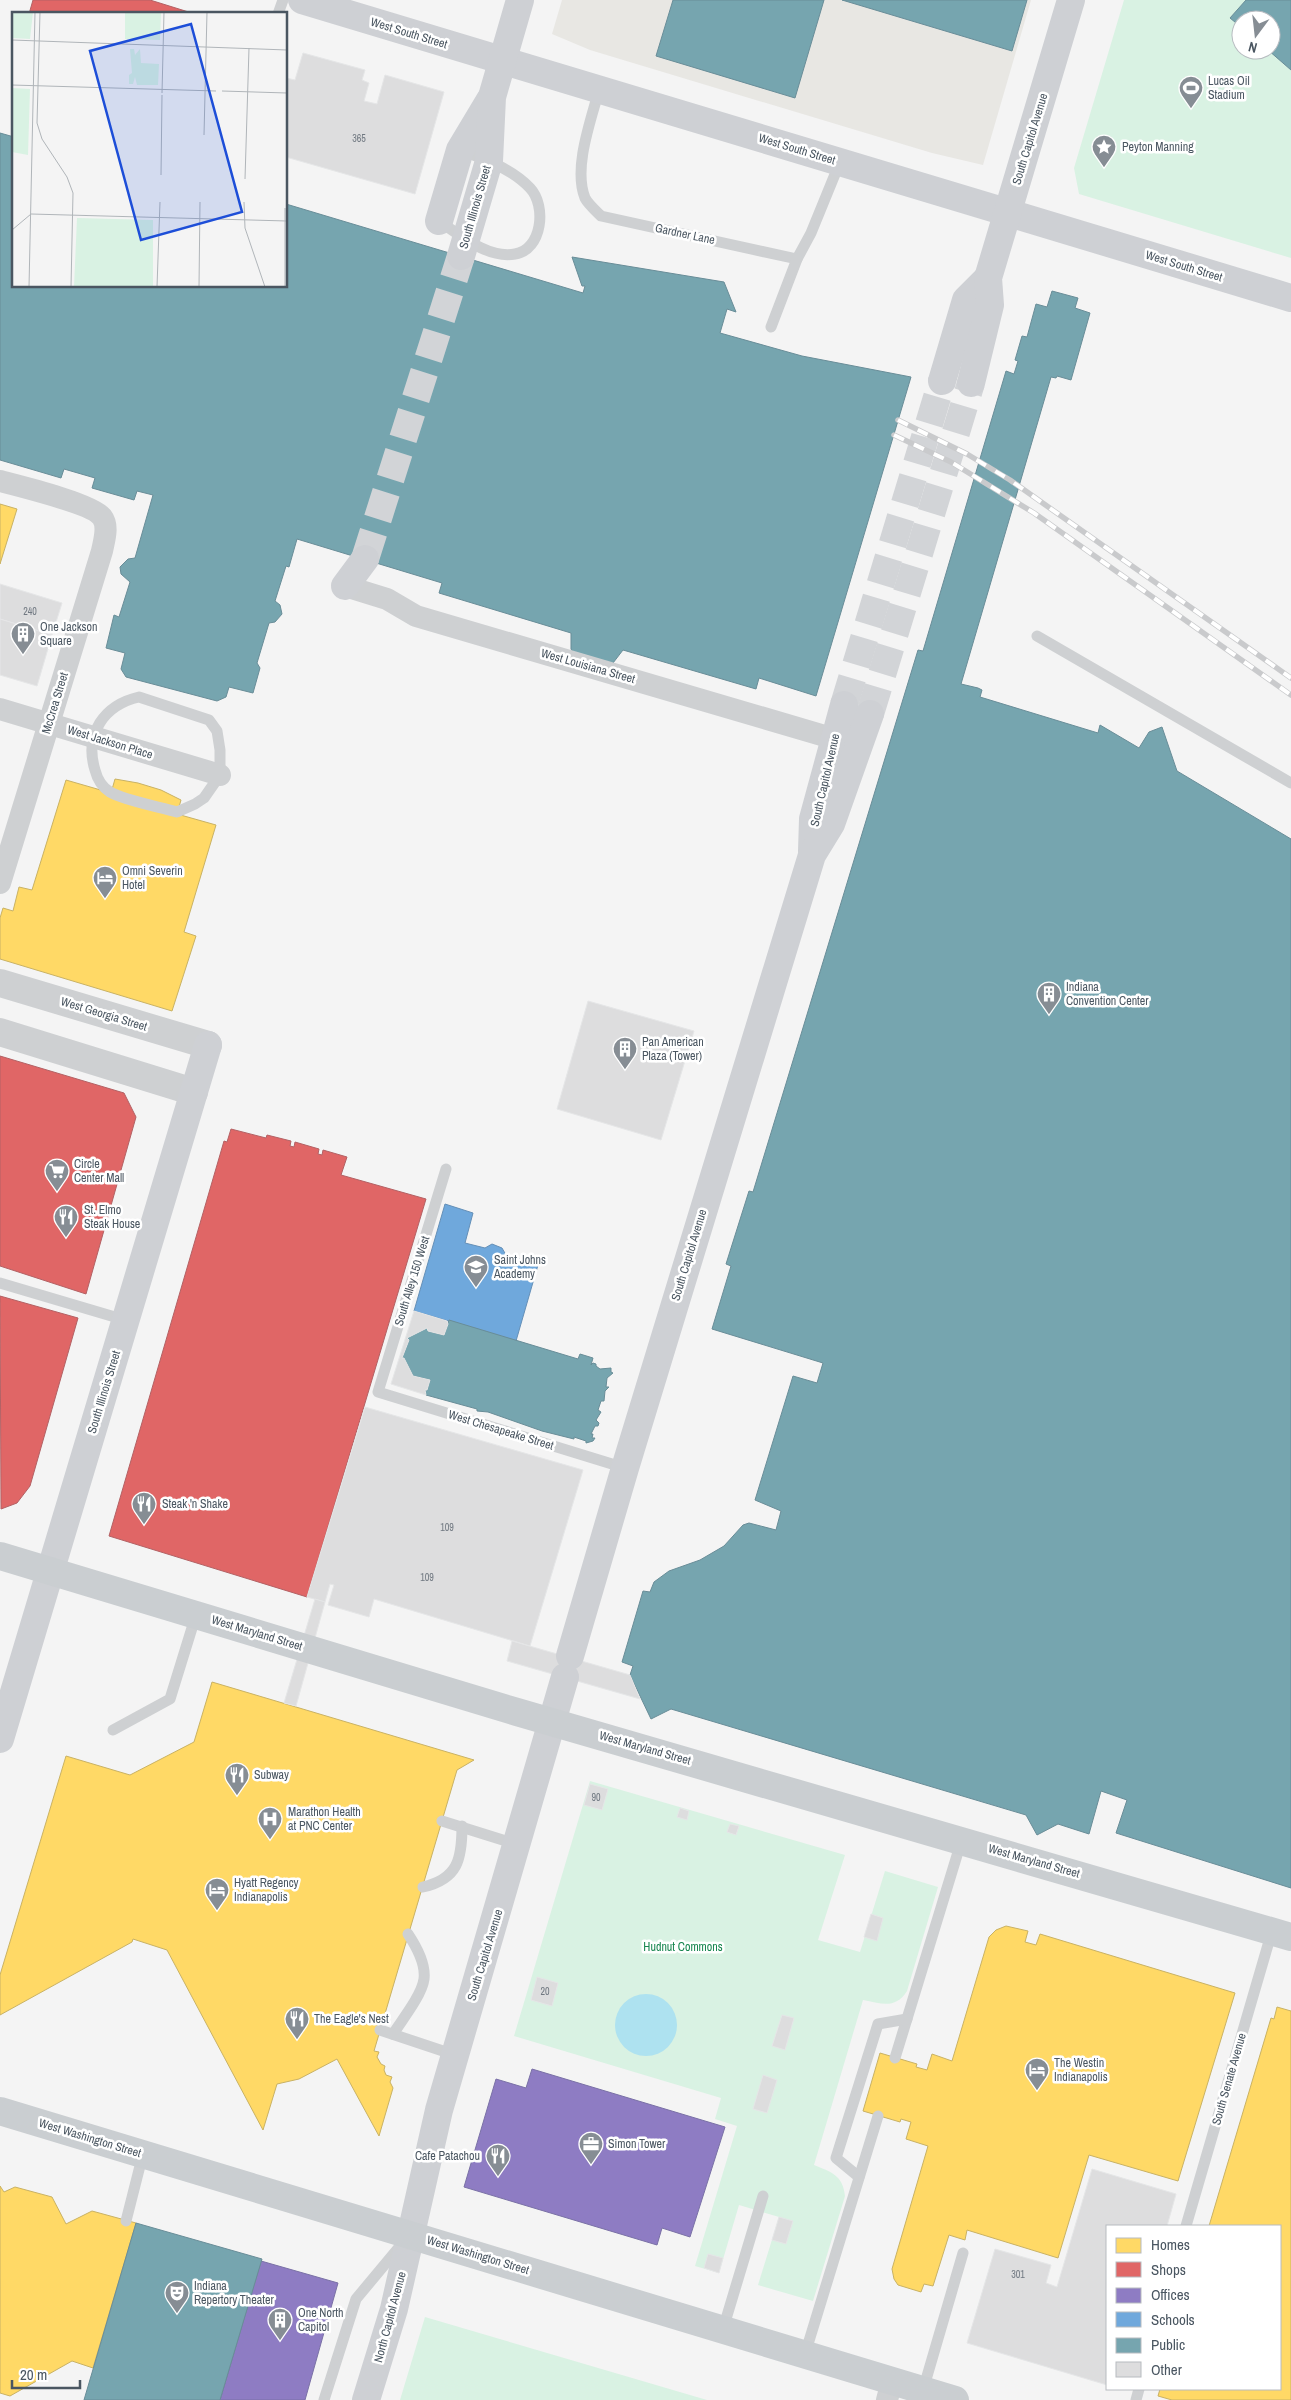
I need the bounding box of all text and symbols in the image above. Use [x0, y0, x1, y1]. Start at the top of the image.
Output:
north arrow [1231, 10, 1281, 60]
inset map [12, 12, 288, 288]
street label: West South Street [369, 14, 450, 52]
text: N [1246, 38, 1259, 57]
place label: Lucas Oil Stadium [1208, 73, 1250, 103]
sports icon: Lucas Oil Stadium [1178, 75, 1204, 109]
street label: South Capitol Avenue [1008, 91, 1052, 187]
street label: West South Street [757, 130, 838, 168]
house number: 365 [352, 132, 366, 145]
place icon: Peyton Manning [1091, 134, 1117, 168]
place label: Peyton Manning [1122, 139, 1194, 155]
street label: South Illinois Street [455, 163, 495, 250]
street label: Gardner Lane [654, 220, 716, 248]
street label: West South Street [1144, 247, 1225, 285]
house number: 240 [23, 605, 37, 618]
place label: One Jackson Square [40, 619, 97, 649]
building icon: One Jackson Square [10, 621, 36, 655]
street label: West Louisiana Street [539, 645, 637, 687]
street label: McCrea Street [38, 670, 72, 736]
street label: West Jackson Place [65, 721, 155, 763]
street label: South Capitol Avenue [807, 732, 843, 828]
place label: Omni Severin Hotel [122, 863, 183, 893]
hotel icon: Omni Severin Hotel [92, 865, 118, 899]
place label: Indiana Convention Center [1066, 979, 1149, 1009]
building icon: Indiana Convention Center [1036, 981, 1062, 1015]
street label: West Georgia Street [59, 993, 149, 1035]
place label: Pan American Plaza (Tower) [642, 1034, 704, 1064]
building icon: Pan American Plaza (Tower) [612, 1036, 638, 1070]
place label: Circle Center Mall [74, 1156, 124, 1186]
supermarket icon: Circle Center Mall [44, 1158, 70, 1192]
place label: St. Elmo Steak House [84, 1202, 140, 1232]
restaurant icon: St. Elmo Steak House [53, 1204, 79, 1238]
street label: South Capitol Avenue [667, 1207, 711, 1303]
street label: South Alley 150 West [391, 1234, 433, 1328]
place label: Saint Johns Academy [493, 1252, 546, 1282]
school or university icon: Saint Johns Academy [463, 1254, 489, 1288]
street label: South Illinois Street [84, 1348, 124, 1435]
street label: West Chesapeake Street [446, 1406, 556, 1454]
restaurant icon: Steak 'n Shake [131, 1491, 157, 1525]
place label: Steak 'n Shake [162, 1496, 228, 1512]
house number: 109 [440, 1521, 454, 1534]
house number: 109 [420, 1571, 434, 1584]
street label: West Maryland Street [209, 1612, 305, 1655]
street label: West Maryland Street [597, 1727, 693, 1769]
restaurant icon: Subway [224, 1762, 250, 1796]
place label: Subway [254, 1767, 289, 1783]
house number: 90 [591, 1791, 601, 1804]
place label: Marathon Health at PNC Center [288, 1804, 361, 1834]
hospital icon: Marathon Health at PNC Center [257, 1806, 283, 1840]
street label: West Maryland Street [986, 1840, 1082, 1882]
place label: Hyatt Regency Indianapolis [234, 1875, 299, 1905]
hotel icon: Hyatt Regency Indianapolis [204, 1877, 230, 1911]
street label: South Capitol Avenue [463, 1907, 507, 2003]
park label: Hudnut Commons [643, 1939, 723, 1955]
house number: 20 [540, 1985, 550, 1998]
restaurant icon: The Eagle's Nest [284, 2006, 310, 2040]
place label: The Eagle's Nest [314, 2011, 389, 2027]
street label: South Senate Avenue [1208, 2031, 1250, 2127]
place label: The Westin Indianapolis [1054, 2055, 1108, 2085]
hotel icon: The Westin Indianapolis [1024, 2057, 1050, 2091]
street label: West Washington Street [37, 2115, 143, 2161]
office icon: Simon Tower [578, 2131, 604, 2165]
place label: Simon Tower [608, 2136, 666, 2152]
restaurant icon: Cafe Patachou [485, 2143, 511, 2177]
place label: Cafe Patachou [415, 2148, 480, 2164]
legend [1106, 2225, 1281, 2390]
street label: West Washington Street [425, 2232, 531, 2278]
text: Homes [1151, 2234, 1190, 2255]
text: Shops [1151, 2259, 1186, 2280]
house number: 301 [1011, 2268, 1025, 2281]
street label: North Capitol Avenue [370, 2270, 410, 2364]
place label: Indiana Repertory Theater [194, 2278, 274, 2308]
theatre icon: Indiana Repertory Theater [164, 2280, 190, 2314]
text: Offices [1151, 2284, 1190, 2305]
place label: One North Capitol [298, 2305, 343, 2335]
building icon: One North Capitol [267, 2307, 293, 2341]
text: Schools [1151, 2309, 1195, 2330]
text: Public [1151, 2334, 1185, 2355]
scale bar [12, 2358, 80, 2390]
text: Other [1151, 2359, 1182, 2380]
text: 20 m [20, 2364, 47, 2385]

